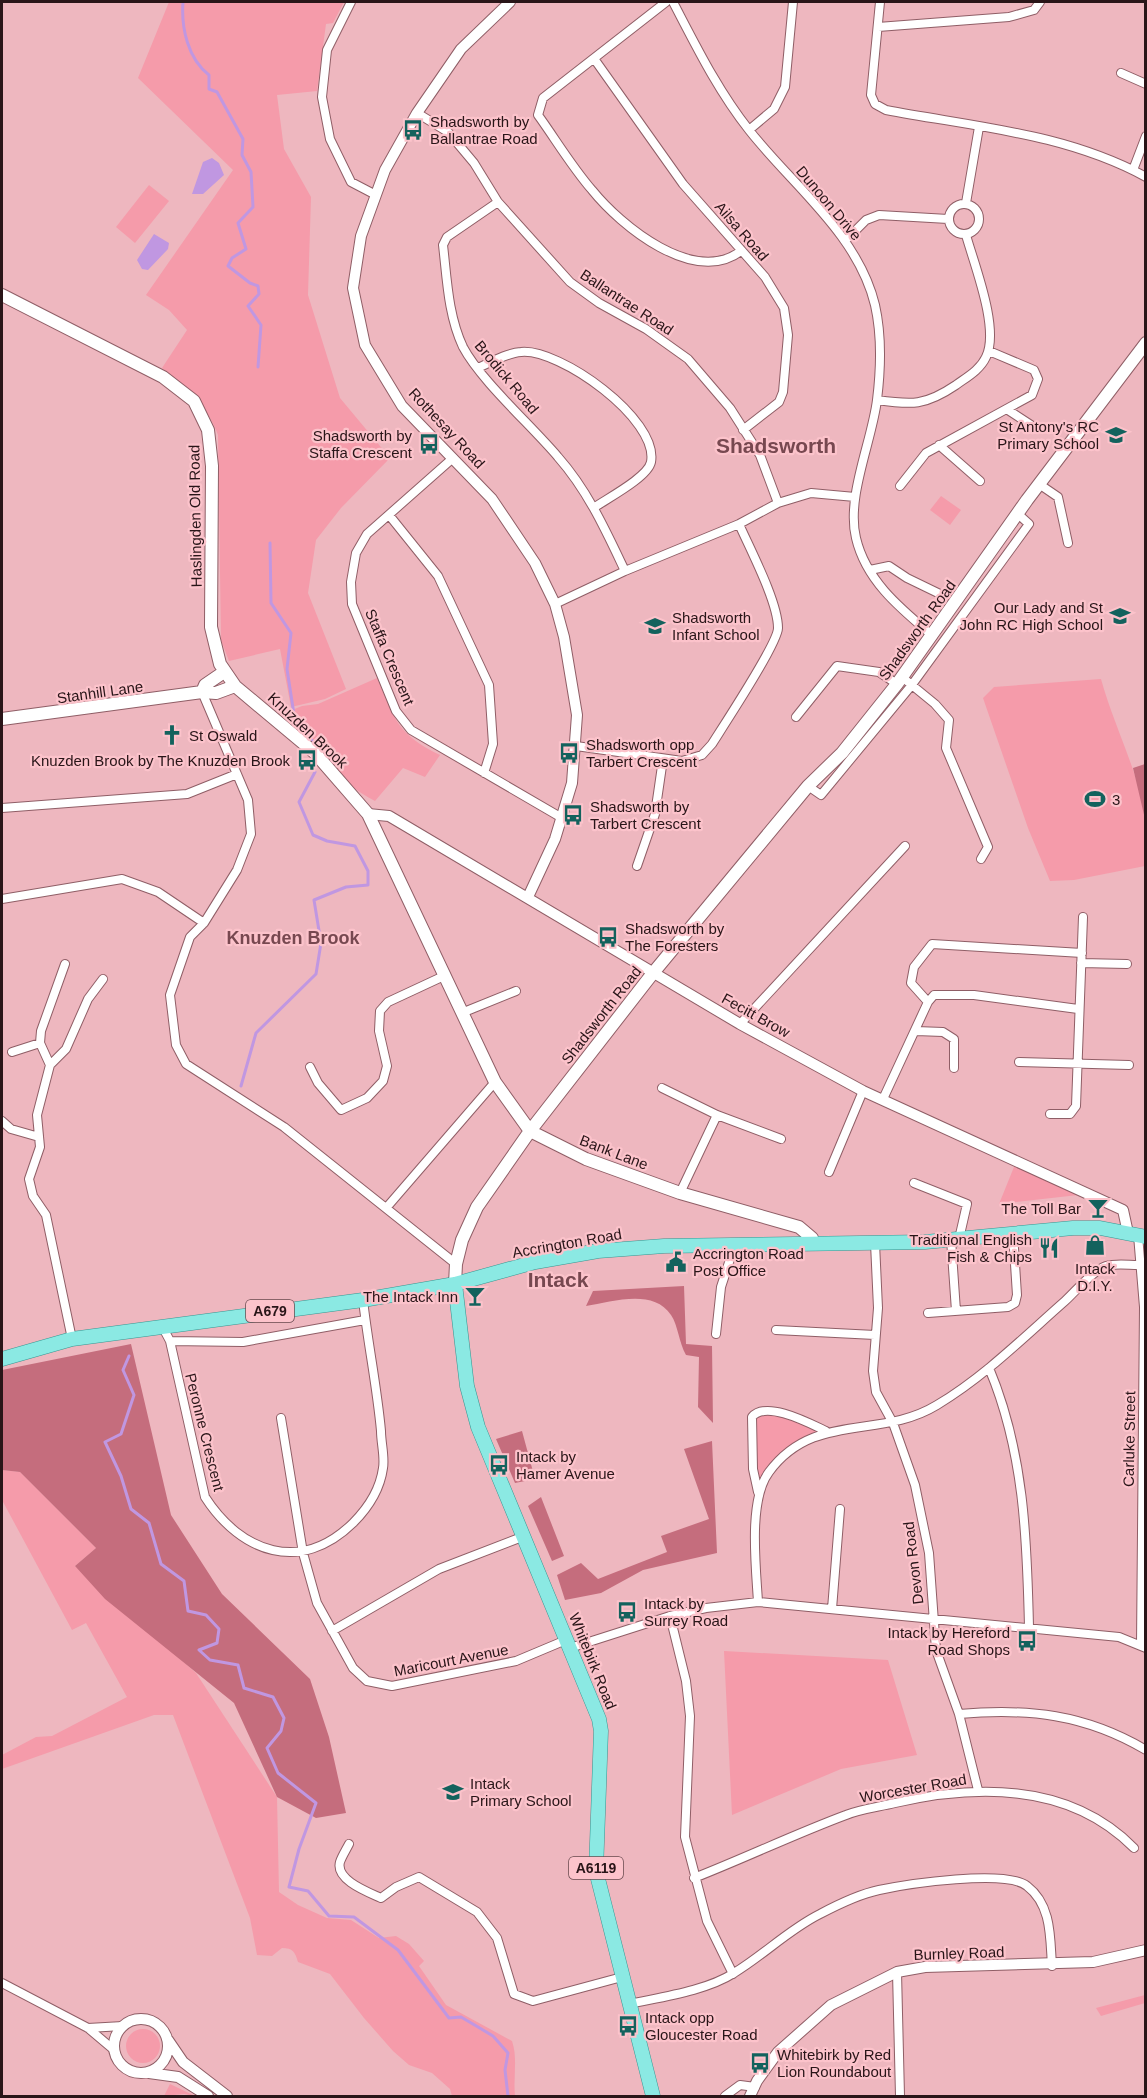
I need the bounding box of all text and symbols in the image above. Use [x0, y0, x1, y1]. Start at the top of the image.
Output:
place label: Shadsworth by Ballantrae Road [430, 113, 538, 147]
bus stop icon: Shadsworth by Ballantrae Road [401, 118, 425, 142]
street label: Dunoon Drive [793, 162, 865, 244]
street label: Ailsa Road [712, 198, 772, 264]
street label: Ballantrae Road [577, 266, 677, 338]
street label: Brodick Road [472, 337, 542, 417]
street label: Rothesay Road [406, 384, 488, 472]
place label: St Antony's RC Primary School [997, 418, 1099, 452]
school or university icon: St Antony's RC Primary School [1104, 423, 1128, 447]
place label: Shadsworth by Staffa Crescent [309, 427, 413, 461]
bus stop icon: Shadsworth by Staffa Crescent [417, 432, 441, 456]
district label: Shadsworth [716, 434, 836, 457]
street label: Haslingden Old Road [185, 445, 205, 587]
street label: Shadsworth Road [875, 577, 959, 683]
place label: Our Lady and St John RC High School [960, 599, 1104, 633]
school or university icon: Our Lady and St John RC High School [1108, 604, 1132, 628]
street label: Staffa Crescent [362, 606, 418, 709]
place label: Shadsworth Infant School [672, 609, 760, 643]
school or university icon: Shadsworth Infant School [643, 614, 667, 638]
street label: Stanhill Lane [56, 678, 144, 706]
street label: Knuzden Brook [265, 689, 352, 772]
church icon: St Oswald [160, 723, 184, 747]
place label: St Oswald [189, 727, 257, 744]
place label: Shadsworth opp Tarbert Crescent [586, 736, 698, 770]
bus stop icon: Shadsworth opp Tarbert Crescent [557, 741, 581, 765]
bus stop icon: Knuzden Brook by The Knuzden Brook [295, 748, 319, 772]
place label: Knuzden Brook by The Knuzden Brook [31, 752, 290, 769]
sports icon: 3 [1083, 787, 1107, 811]
place label: 3 [1112, 791, 1120, 808]
place label: Shadsworth by Tarbert Crescent [590, 798, 702, 832]
bus stop icon: Shadsworth by Tarbert Crescent [561, 803, 585, 827]
place label: Shadsworth by The Foresters [625, 920, 725, 954]
bus stop icon: Shadsworth by The Foresters [596, 925, 620, 949]
district label: Knuzden Brook [227, 928, 360, 948]
street label: Shadsworth Road [558, 963, 644, 1067]
street label: Fecitt Brow [719, 989, 793, 1041]
street label: Bank Lane [577, 1131, 651, 1173]
bar icon: The Toll Bar [1086, 1196, 1110, 1220]
place label: The Toll Bar [1001, 1200, 1081, 1217]
street label: Accrington Road [511, 1225, 623, 1261]
place label: Traditional English Fish & Chips [909, 1231, 1032, 1265]
shop icon: Intack D.I.Y. [1083, 1233, 1107, 1257]
restaurant icon: Traditional English Fish & Chips [1037, 1236, 1061, 1260]
place label: Accrington Road Post Office [693, 1245, 804, 1279]
public building icon: Accrington Road Post Office [664, 1250, 688, 1274]
place label: Intack D.I.Y. [1075, 1260, 1116, 1294]
district label: Intack [528, 1268, 589, 1291]
bar icon: The Intack Inn [463, 1284, 487, 1308]
place label: The Intack Inn [363, 1288, 458, 1305]
road number: A679 [246, 1300, 294, 1322]
street label: Peronne Crescent [182, 1371, 228, 1494]
street label: Carluke Street [1120, 1390, 1138, 1487]
place label: Intack by Hamer Avenue [516, 1448, 615, 1482]
bus stop icon: Intack by Hamer Avenue [487, 1453, 511, 1477]
street label: Devon Road [899, 1521, 927, 1605]
place label: Intack by Surrey Road [644, 1595, 728, 1629]
bus stop icon: Intack by Surrey Road [615, 1600, 639, 1624]
street label: Whitebirk Road [566, 1610, 620, 1712]
place label: Intack by Hereford Road Shops [887, 1624, 1010, 1658]
bus stop icon: Intack by Hereford Road Shops [1015, 1629, 1039, 1653]
street label: Maricourt Avenue [392, 1641, 510, 1679]
street label: Worcester Road [858, 1770, 968, 1806]
place label: Intack Primary School [470, 1775, 572, 1809]
school or university icon: Intack Primary School [441, 1780, 465, 1804]
road number: A6119 [569, 1857, 623, 1879]
street label: Burnley Road [913, 1943, 1005, 1963]
place label: Intack opp Gloucester Road [645, 2009, 758, 2043]
bus stop icon: Intack opp Gloucester Road [616, 2014, 640, 2038]
place label: Whitebirk by Red Lion Roundabout [777, 2046, 892, 2080]
bus stop icon: Whitebirk by Red Lion Roundabout [748, 2051, 772, 2075]

